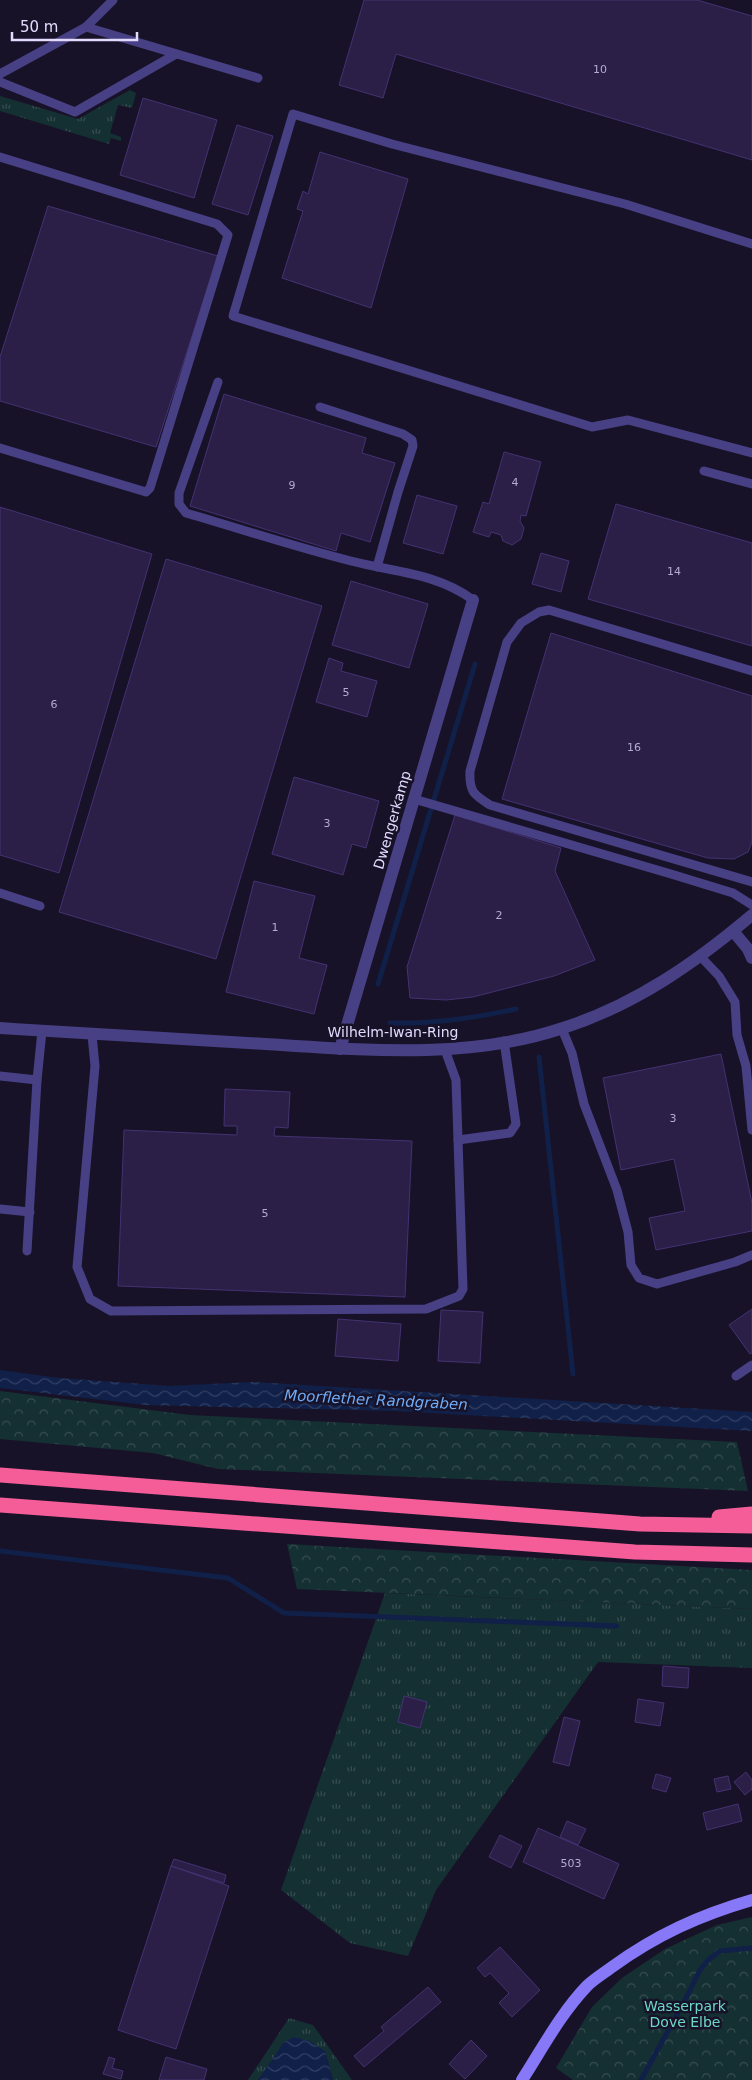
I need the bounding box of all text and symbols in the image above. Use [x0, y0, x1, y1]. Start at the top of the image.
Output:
scale bar [12, 10, 138, 42]
text: 50 m [20, 18, 58, 36]
house number: 10 [593, 63, 607, 76]
house number: 4 [512, 476, 519, 489]
house number: 9 [289, 479, 296, 492]
house number: 14 [667, 565, 681, 578]
house number: 5 [343, 686, 350, 699]
house number: 6 [51, 698, 58, 711]
house number: 16 [627, 741, 641, 754]
street label: Dwengerkamp [370, 769, 414, 871]
house number: 3 [324, 817, 331, 830]
house number: 2 [496, 909, 503, 922]
house number: 1 [272, 921, 279, 934]
street label: Wilhelm-Iwan-Ring [328, 1024, 458, 1040]
house number: 3 [670, 1112, 677, 1125]
house number: 5 [262, 1207, 269, 1220]
water label: Moorflether Randgraben [284, 1386, 468, 1414]
house number: 503 [561, 1857, 582, 1870]
park label: Wasserpark Dove Elbe [644, 1998, 727, 2030]

